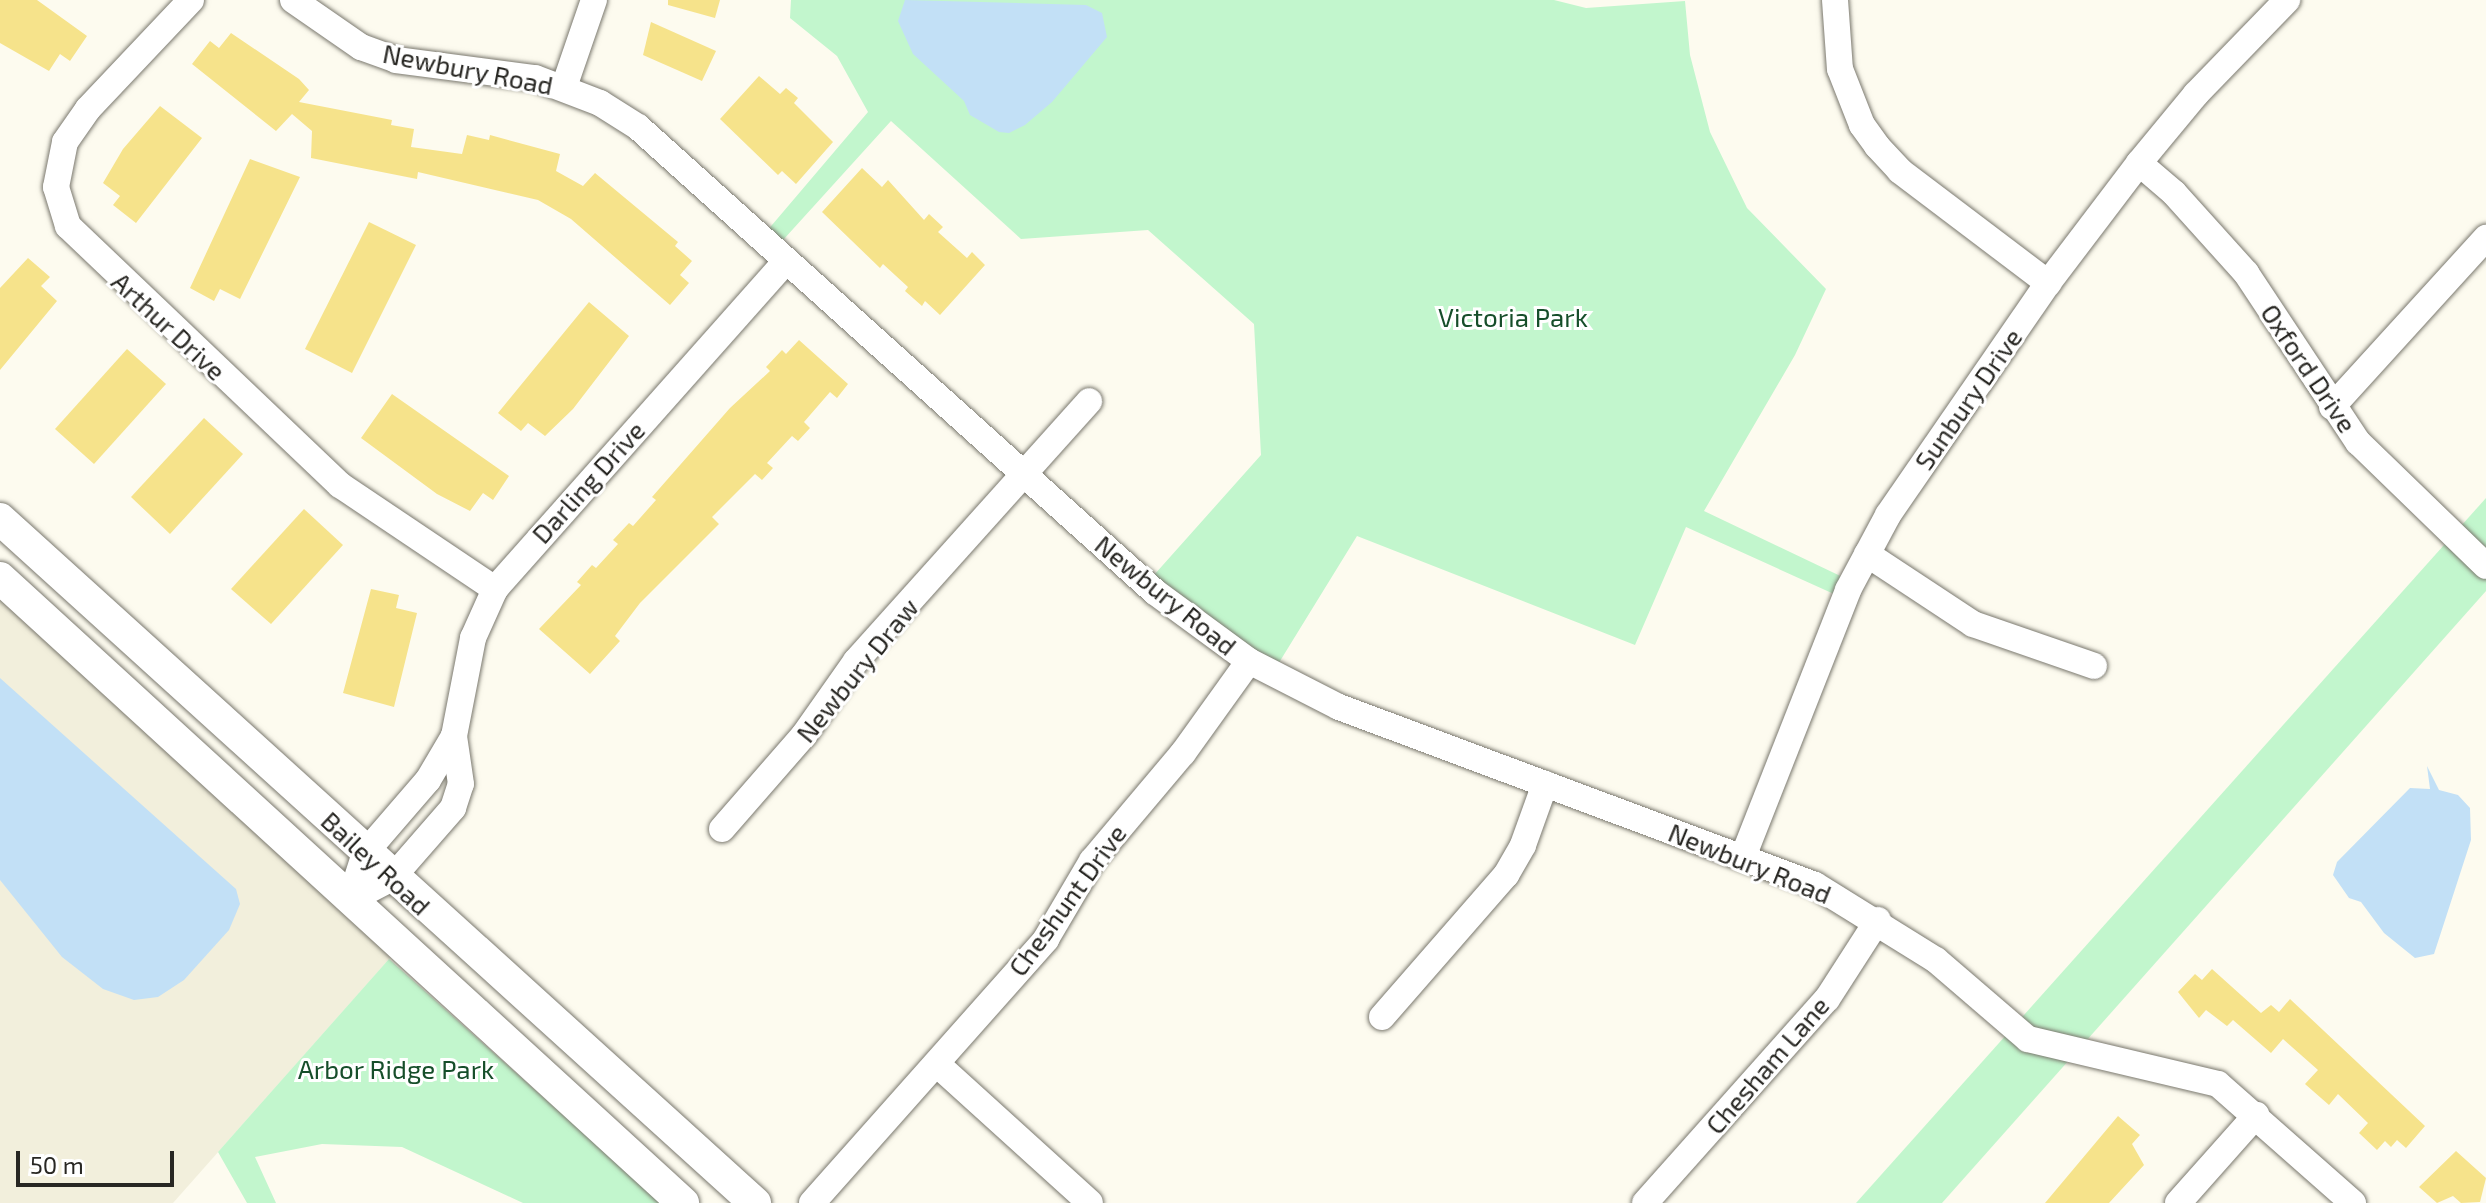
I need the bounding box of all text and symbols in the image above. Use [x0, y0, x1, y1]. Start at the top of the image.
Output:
street label: Newbury Road [380, 37, 556, 101]
street label: Arthur Drive [106, 265, 232, 387]
street label: Oxford Drive [2255, 298, 2363, 438]
park label: Victoria Park [1438, 301, 1588, 333]
street label: Sunbury Drive [1908, 322, 2028, 476]
street label: Darling Drive [525, 415, 651, 549]
street label: Newbury Road [1089, 528, 1243, 662]
street label: Newbury Draw [789, 592, 925, 748]
street label: Bailey Road [315, 805, 437, 921]
street label: Newbury Road [1664, 816, 1836, 910]
street label: Cheshunt Drive [1002, 818, 1132, 982]
street label: Chesham Lane [1699, 990, 1835, 1140]
park label: Arbor Ridge Park [297, 1053, 495, 1085]
scale bar [20, 1135, 178, 1185]
text: 50 m [30, 1150, 84, 1179]

